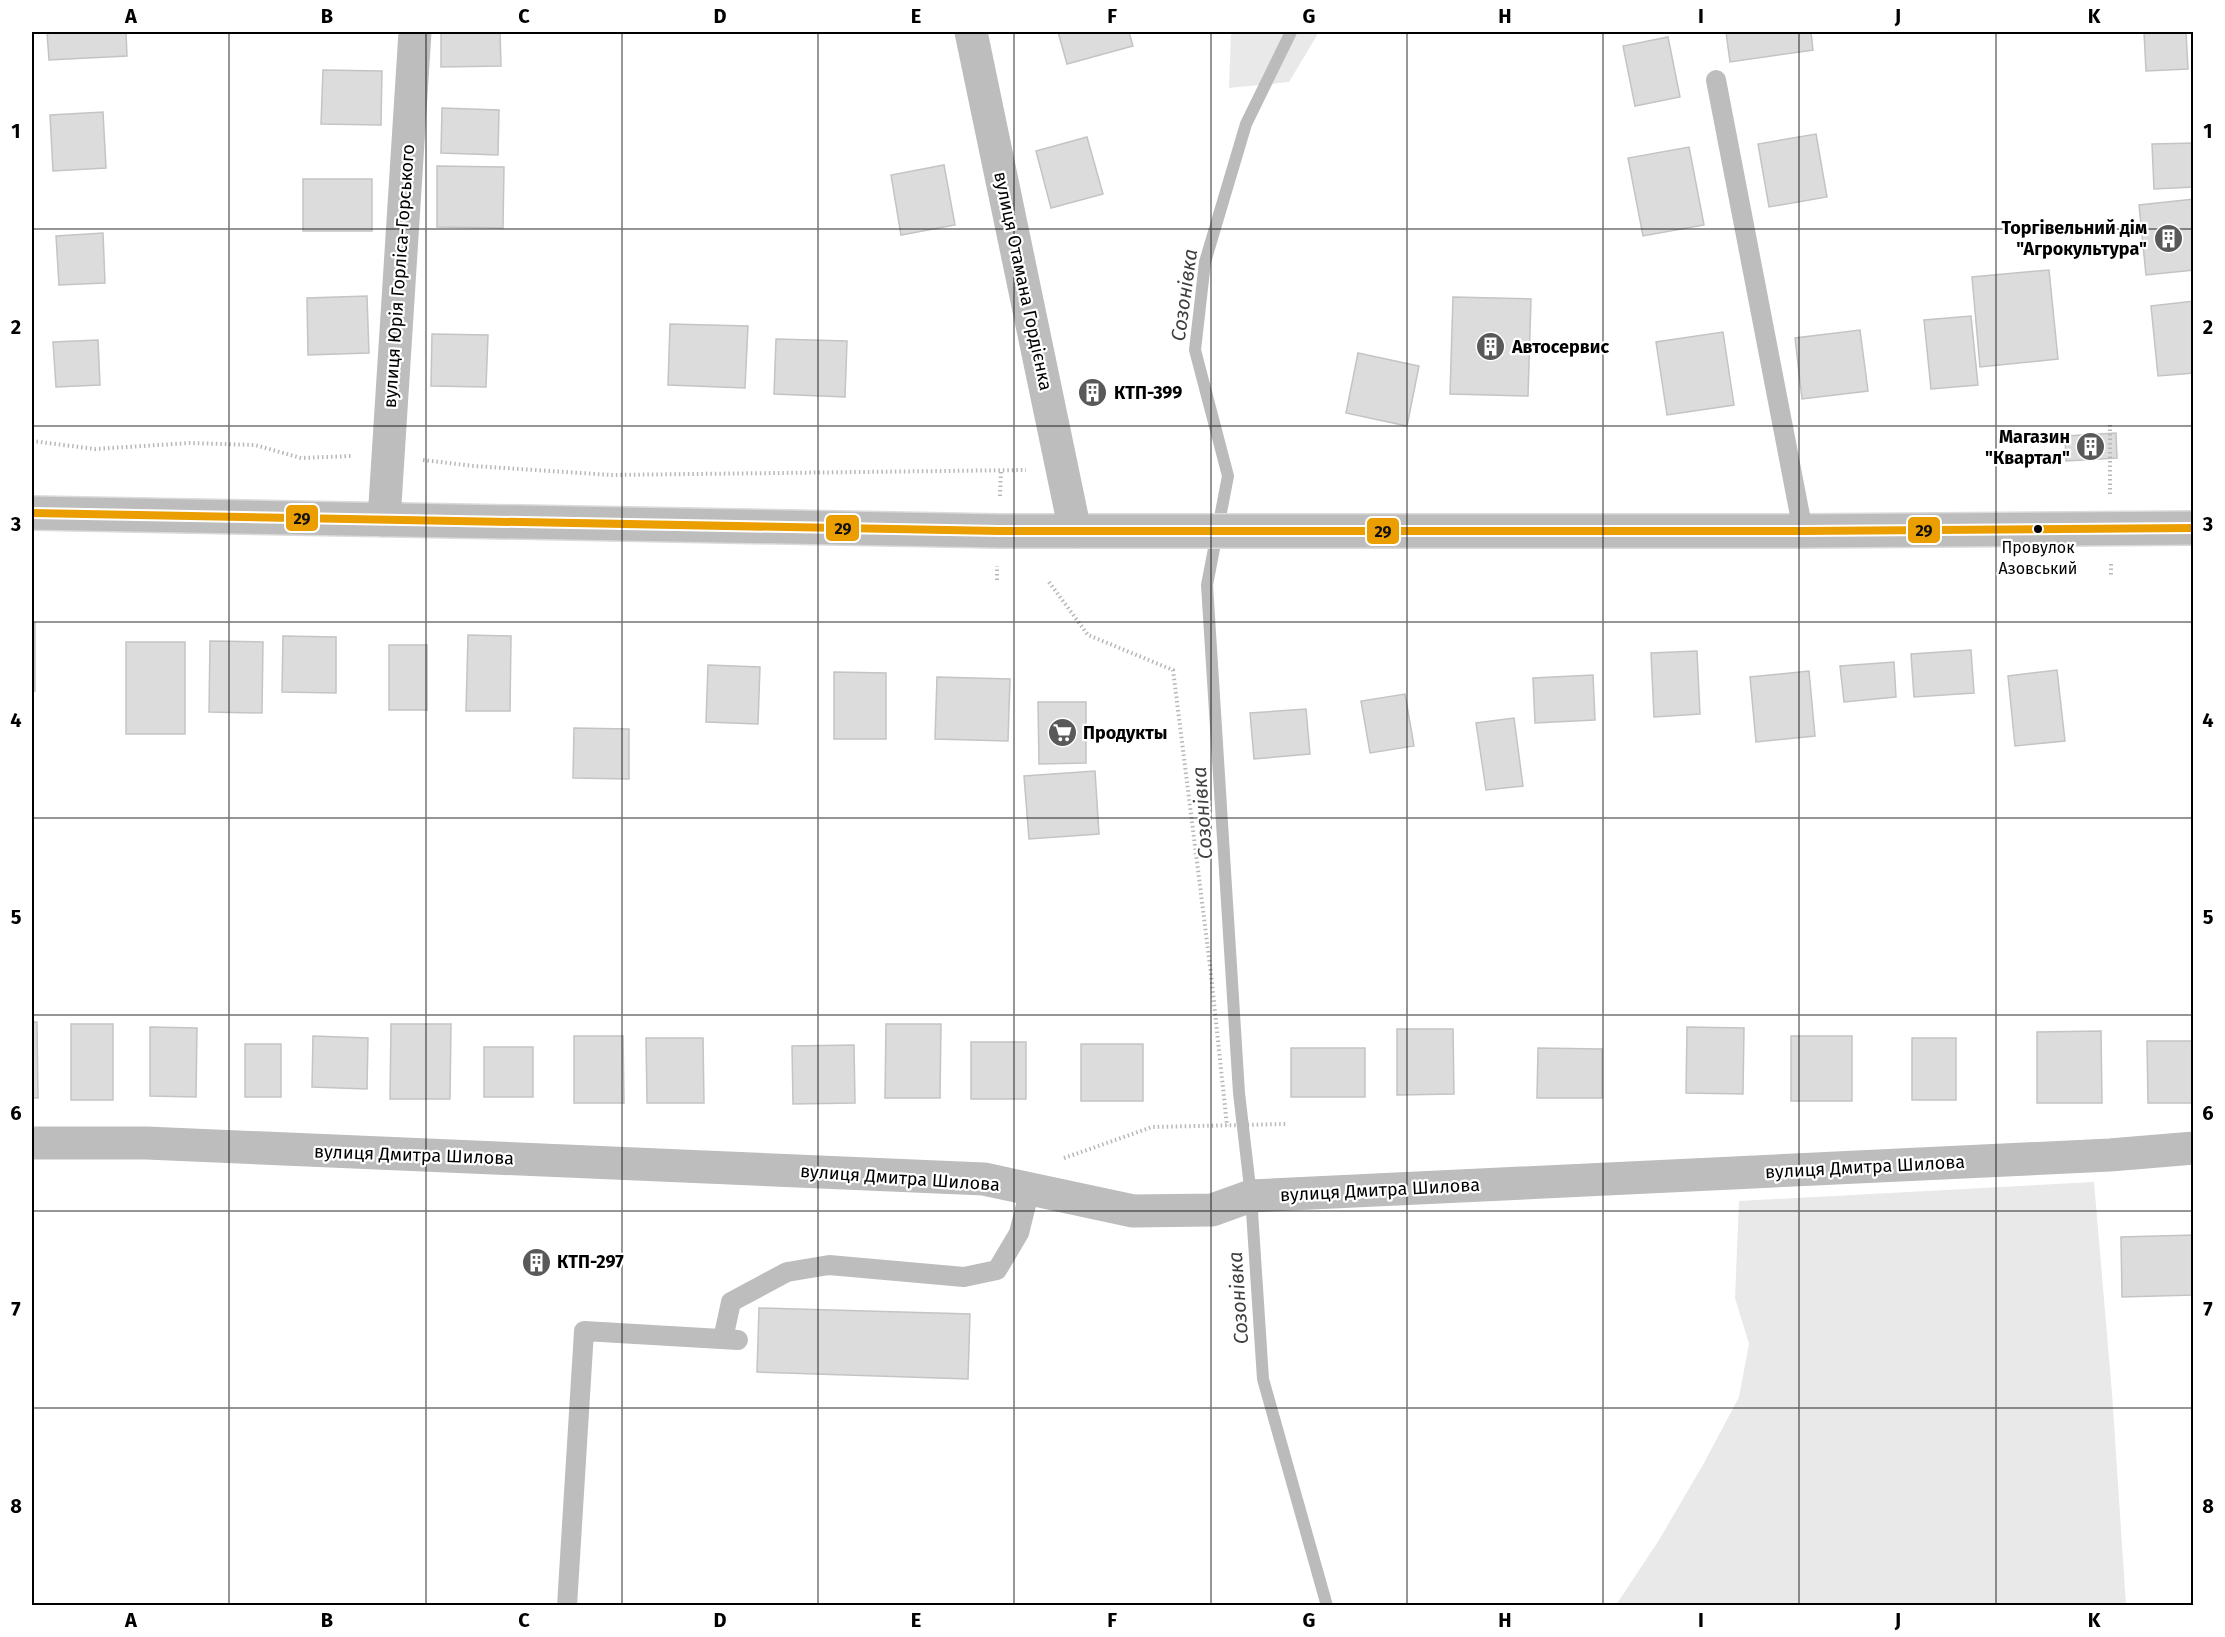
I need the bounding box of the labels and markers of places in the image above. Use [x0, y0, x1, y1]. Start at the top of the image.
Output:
place label: Торгівельний дім "Агрокультура" [2002, 217, 2147, 260]
building icon: Торгівельний дім "Агрокультура" [2152, 222, 2184, 254]
building icon: Автосервис [1475, 331, 1507, 363]
place label: Автосервис [1511, 336, 1609, 358]
building icon: КТП-399 [1077, 377, 1109, 409]
place label: КТП-399 [1114, 382, 1182, 404]
place label: Магазин "Квартал" [1985, 426, 2070, 469]
building icon: Магазин "Квартал" [2075, 431, 2107, 463]
marker: Провулок Азовський [2032, 523, 2044, 535]
place label: Провулок Азовський [1999, 538, 2077, 578]
supermarket icon: Продукты [1046, 717, 1078, 749]
place label: Продукты [1083, 722, 1167, 744]
building icon: КТП-297 [520, 1246, 552, 1278]
place label: КТП-297 [557, 1251, 624, 1273]

